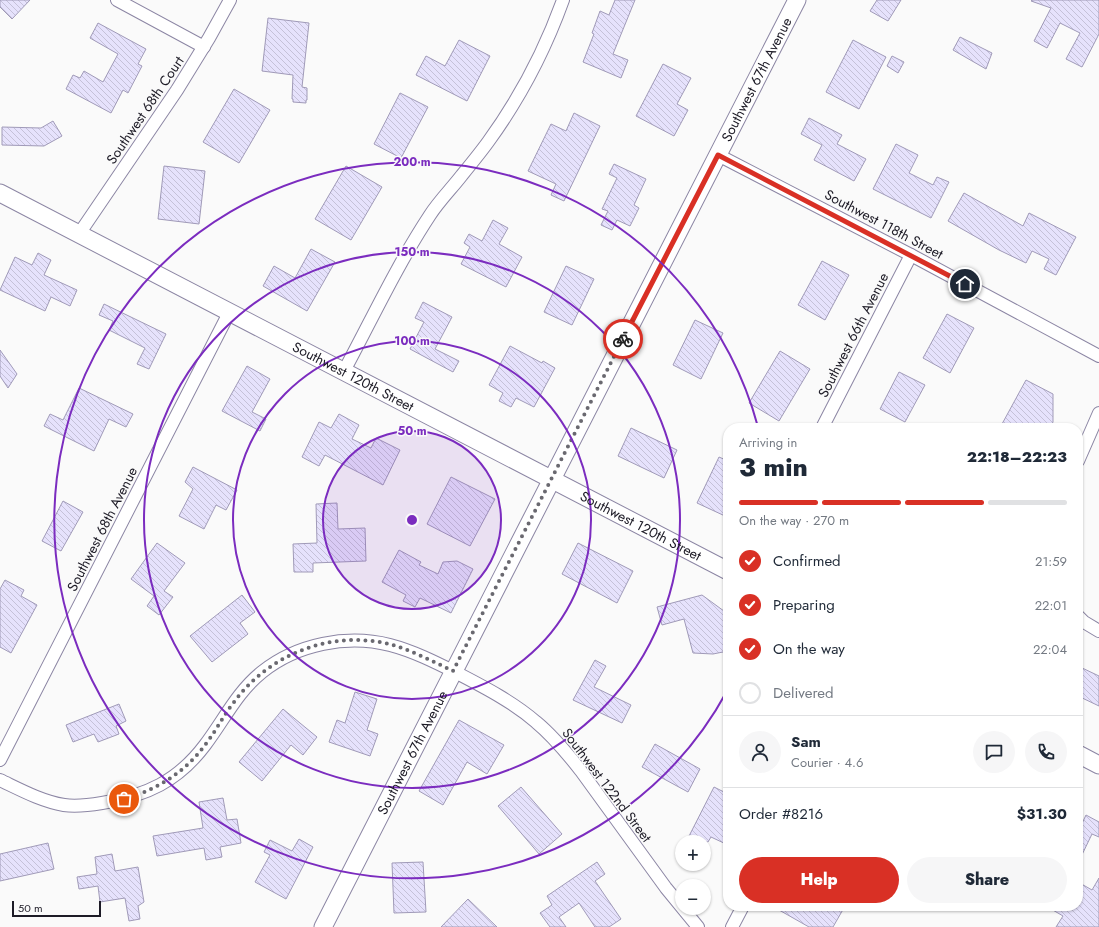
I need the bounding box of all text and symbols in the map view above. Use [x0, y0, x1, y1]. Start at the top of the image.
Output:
street label: Southwest 67th Avenue [716, 14, 797, 145]
street label: Southwest 68th Court [101, 51, 189, 168]
text: 200 m [393, 153, 431, 171]
street label: Southwest 118th Street [821, 184, 947, 264]
text: 150 m [394, 243, 430, 261]
pin [948, 267, 982, 301]
street label: Southwest 66th Avenue [813, 269, 893, 401]
icon: home [954, 273, 976, 295]
courier [603, 319, 643, 359]
icon: bike [612, 328, 634, 350]
text: 100 m [394, 332, 430, 350]
street label: Southwest 120th Street [289, 337, 418, 416]
text: 50 m [397, 422, 427, 440]
text: Arriving in [739, 433, 797, 452]
text: 22:18–22:23 [967, 446, 1067, 468]
text: 3 min [739, 448, 808, 486]
street label: Southwest 68th Avenue [62, 463, 142, 595]
street label: Southwest 120th Street [577, 486, 705, 566]
text: On the way · 270 m [739, 511, 849, 530]
centre of rings [405, 513, 419, 527]
icon: check [739, 550, 761, 572]
text: Confirmed [773, 550, 841, 572]
text: 21:59 [1035, 552, 1067, 571]
icon: check [739, 594, 761, 616]
text: Preparing [773, 594, 835, 616]
text: 22:01 [1035, 596, 1067, 615]
icon: check [739, 638, 761, 660]
text: On the way [773, 638, 845, 660]
text: 22:04 [1033, 640, 1067, 659]
text: Delivered [773, 682, 834, 704]
street label: Southwest 67th Avenue [372, 687, 452, 818]
street label: Southwest 122nd Street [557, 724, 657, 847]
button: person [739, 731, 781, 773]
text: Sam [791, 731, 821, 753]
button: chat [973, 731, 1015, 773]
button: phone [1025, 731, 1067, 773]
text: Courier · 4.6 [791, 753, 864, 772]
pin [107, 782, 141, 816]
icon: bag [113, 788, 135, 810]
text: Order #8216 [739, 803, 823, 825]
text: $31.30 [1017, 803, 1067, 825]
map controls [675, 835, 711, 915]
button: + [675, 835, 711, 871]
button: Help [739, 857, 899, 903]
button: Share [907, 857, 1067, 903]
button: − [675, 879, 711, 915]
scale bar [12, 899, 101, 918]
text: 50 m [18, 900, 43, 916]

